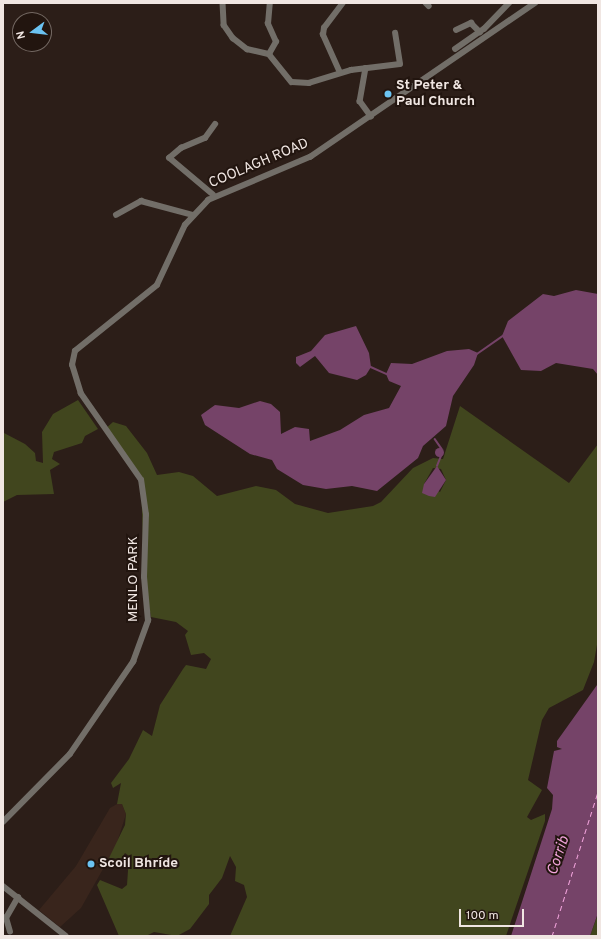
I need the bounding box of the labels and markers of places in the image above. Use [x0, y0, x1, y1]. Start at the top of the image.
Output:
place label: St Peter & Paul Church [396, 78, 475, 110]
marker: St Peter & Paul Church [383, 89, 393, 99]
place label: Scoil Bhríde [99, 856, 178, 872]
marker: Scoil Bhríde [86, 859, 96, 869]

